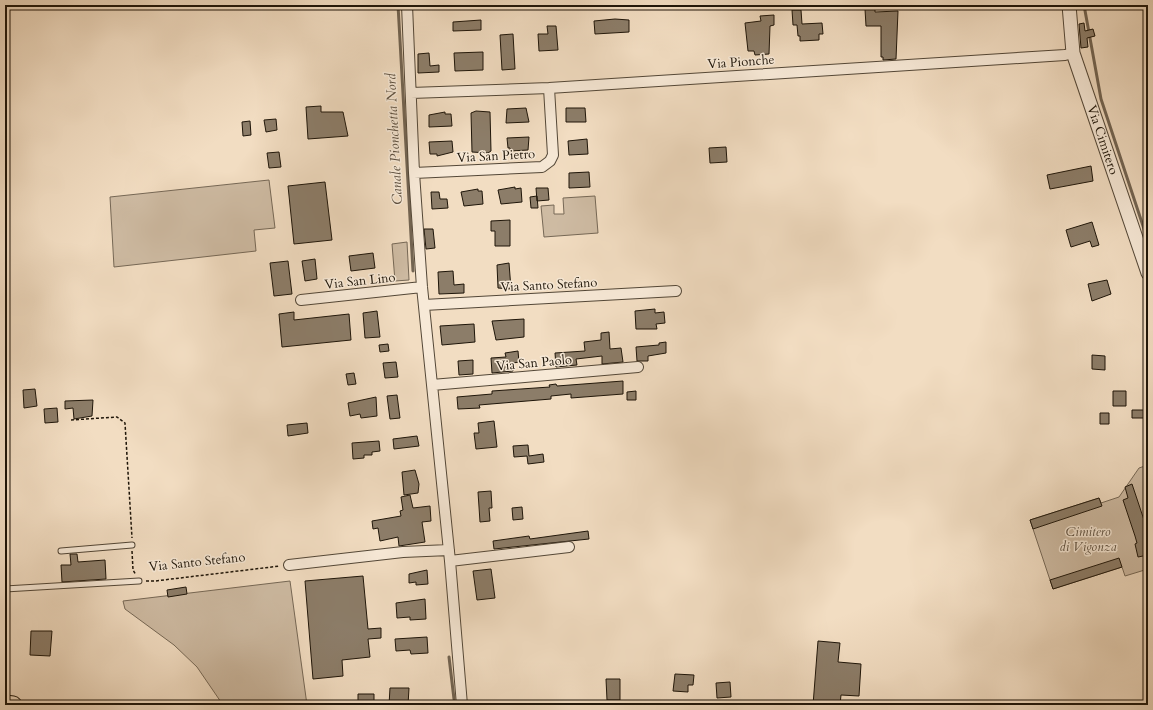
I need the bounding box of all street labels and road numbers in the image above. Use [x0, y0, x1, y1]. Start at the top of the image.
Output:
street label: Via Pionche [707, 51, 775, 73]
street label: Via Cimitero [1082, 103, 1123, 177]
street label: Via San Pietro [456, 145, 536, 167]
street label: Via San Lino [324, 268, 396, 294]
street label: Via Santo Stefano [500, 273, 598, 297]
street label: Via San Paolo [495, 351, 573, 375]
street label: Via Santo Stefano [148, 548, 246, 576]

